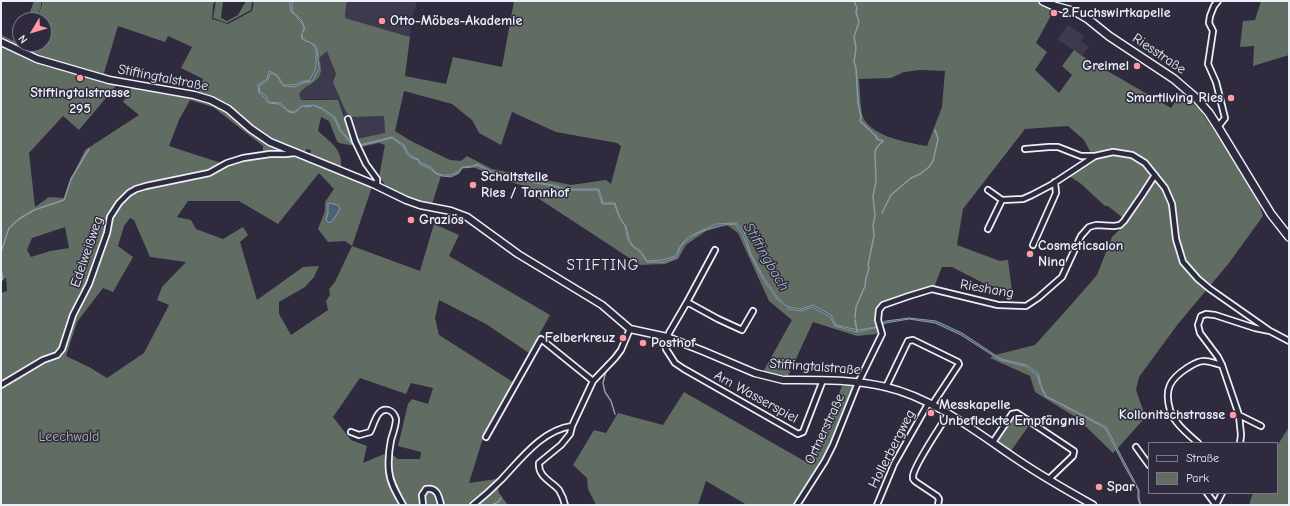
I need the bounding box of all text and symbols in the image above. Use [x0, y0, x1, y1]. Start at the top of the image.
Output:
place label: 2.Fuchswirtkapelle [1062, 5, 1170, 21]
marker: 2.Fuchswirtkapelle [1049, 8, 1059, 18]
north arrow [12, 12, 52, 52]
place label: Otto-Möbes-Akademie [390, 13, 522, 29]
marker: Otto-Möbes-Akademie [377, 16, 387, 26]
street label: Riesstraße [1129, 30, 1189, 78]
text: N [16, 32, 30, 46]
place label: Greimel [1082, 58, 1129, 74]
street label: Stiftingtalstraße [116, 61, 210, 95]
marker: Greimel [1132, 61, 1142, 71]
marker: Stiftingtalstrasse 295 [75, 73, 85, 83]
place label: Stiftingtalstrasse 295 [30, 85, 130, 118]
place label: Smartliving Ries [1126, 90, 1223, 106]
marker: Smartliving Ries [1226, 93, 1236, 103]
place label: Schaltstelle Ries / Tannhof [481, 169, 569, 202]
marker: Schaltstelle Ries / Tannhof [468, 180, 478, 190]
place label: Graziös [419, 212, 464, 228]
street label: Edelweißweg [67, 214, 107, 290]
marker: Graziös [406, 215, 416, 225]
water label: Stiftingbach [739, 220, 793, 294]
place label: Cosmeticsalon Nina [1038, 238, 1123, 270]
marker: Cosmeticsalon Nina [1025, 249, 1035, 259]
district label: STIFTING [567, 257, 639, 275]
street label: Rieshang [959, 276, 1015, 302]
place label: Felberkreuz [545, 330, 615, 346]
marker: Felberkreuz [618, 333, 628, 343]
place label: Posthof [651, 335, 696, 351]
marker: Posthof [638, 338, 648, 348]
street label: Stiftingtalstraße [769, 355, 861, 379]
street label: Am Wasserspiel [711, 367, 801, 427]
street label: Ortnerstraße [801, 391, 849, 467]
place label: Messkapelle Unbefleckte Empfängnis [939, 397, 1085, 430]
street label: Hollerbergweg [865, 407, 919, 491]
place label: Kollonitschstrasse [1119, 407, 1225, 423]
marker: Messkapelle Unbefleckte Empfängnis [926, 408, 936, 418]
marker: Kollonitschstrasse [1228, 410, 1238, 420]
park label: Leechwald [39, 429, 99, 445]
legend [1148, 442, 1278, 494]
text: Straße [1186, 451, 1219, 465]
text: Park [1186, 471, 1209, 485]
place label: Spar [1107, 479, 1135, 495]
marker: Spar [1094, 482, 1104, 492]

